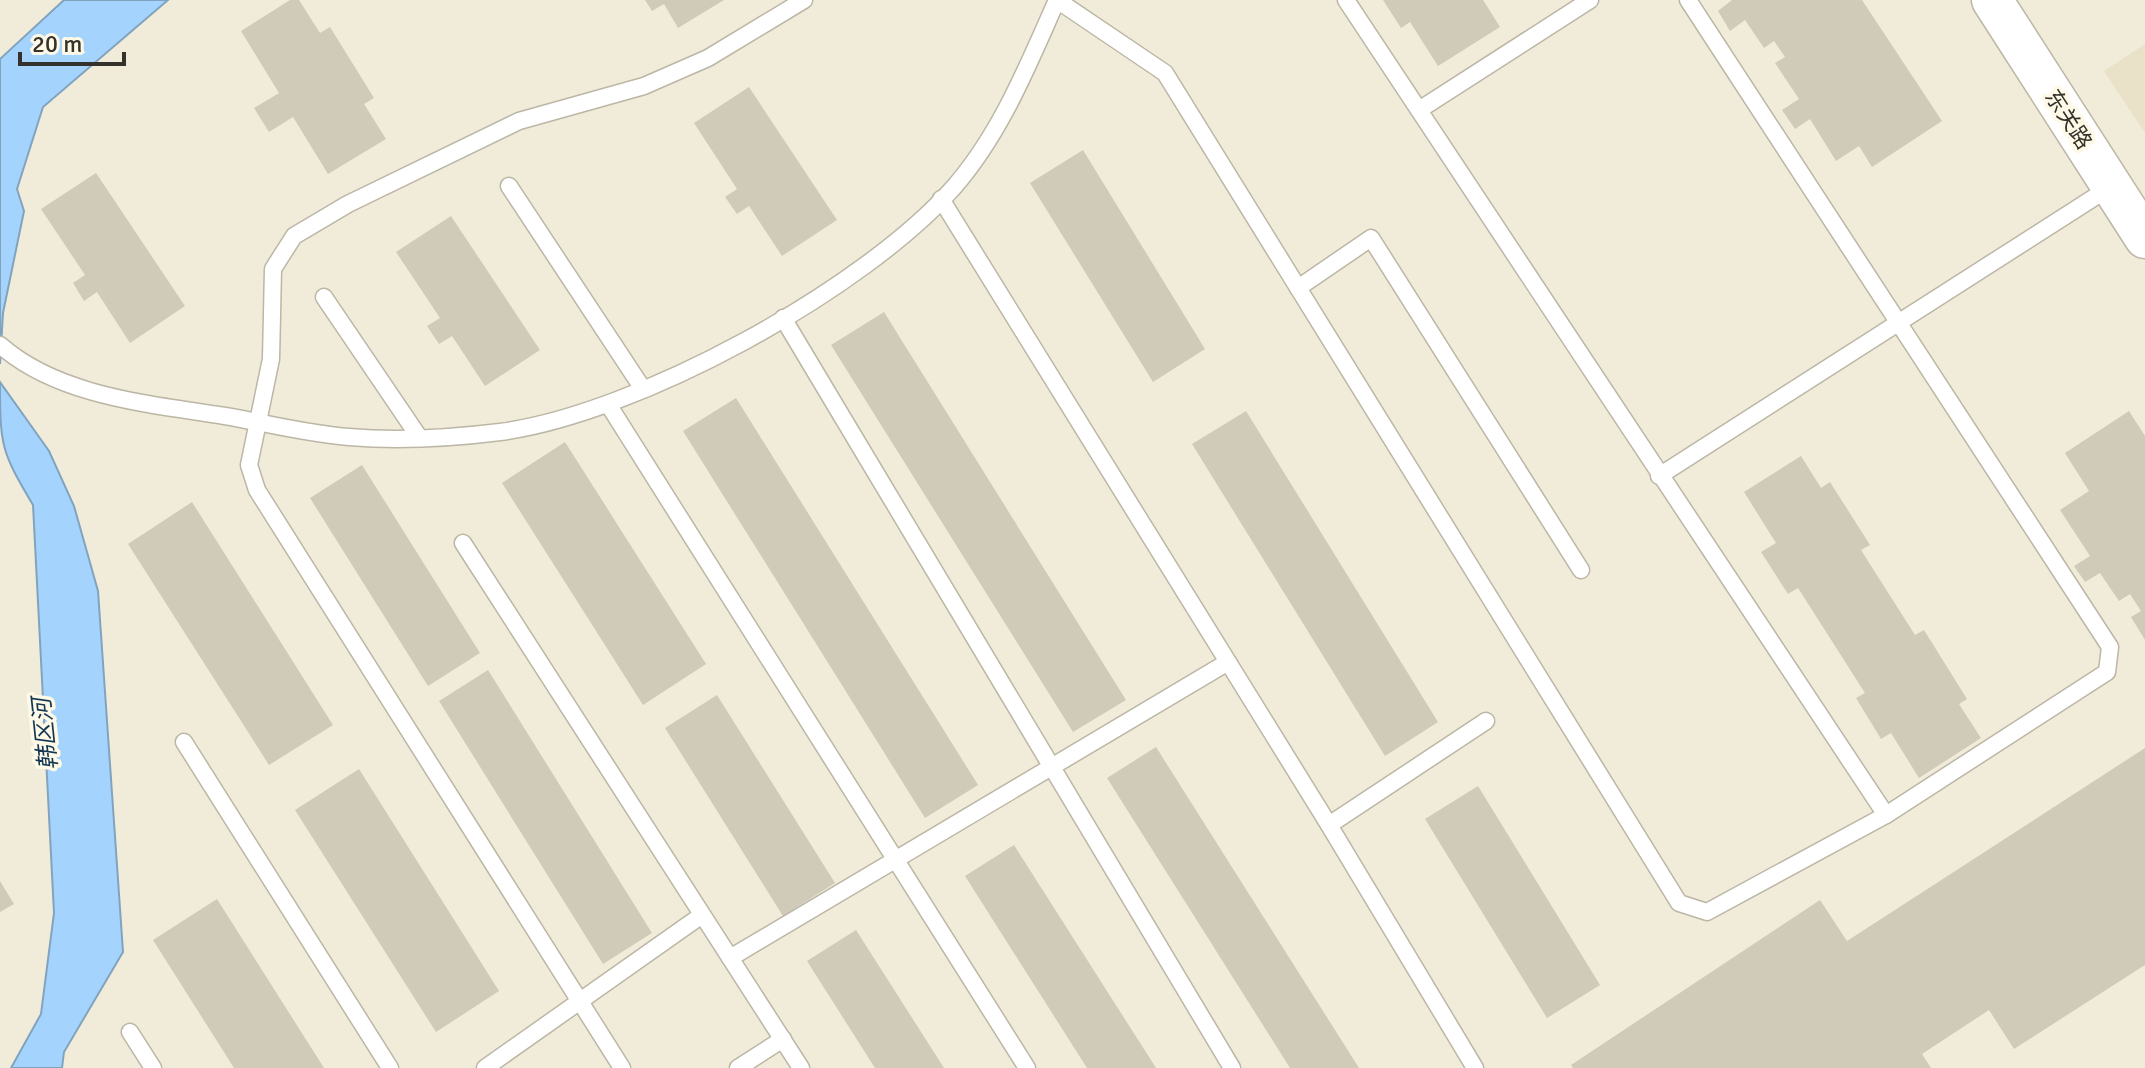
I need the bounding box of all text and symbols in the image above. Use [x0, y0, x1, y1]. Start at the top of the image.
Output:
scale bar [20, 16, 124, 66]
text: 20 m [32, 29, 82, 59]
street label: 东关路 [2039, 84, 2098, 154]
water label: 韩区河 [26, 693, 64, 771]

